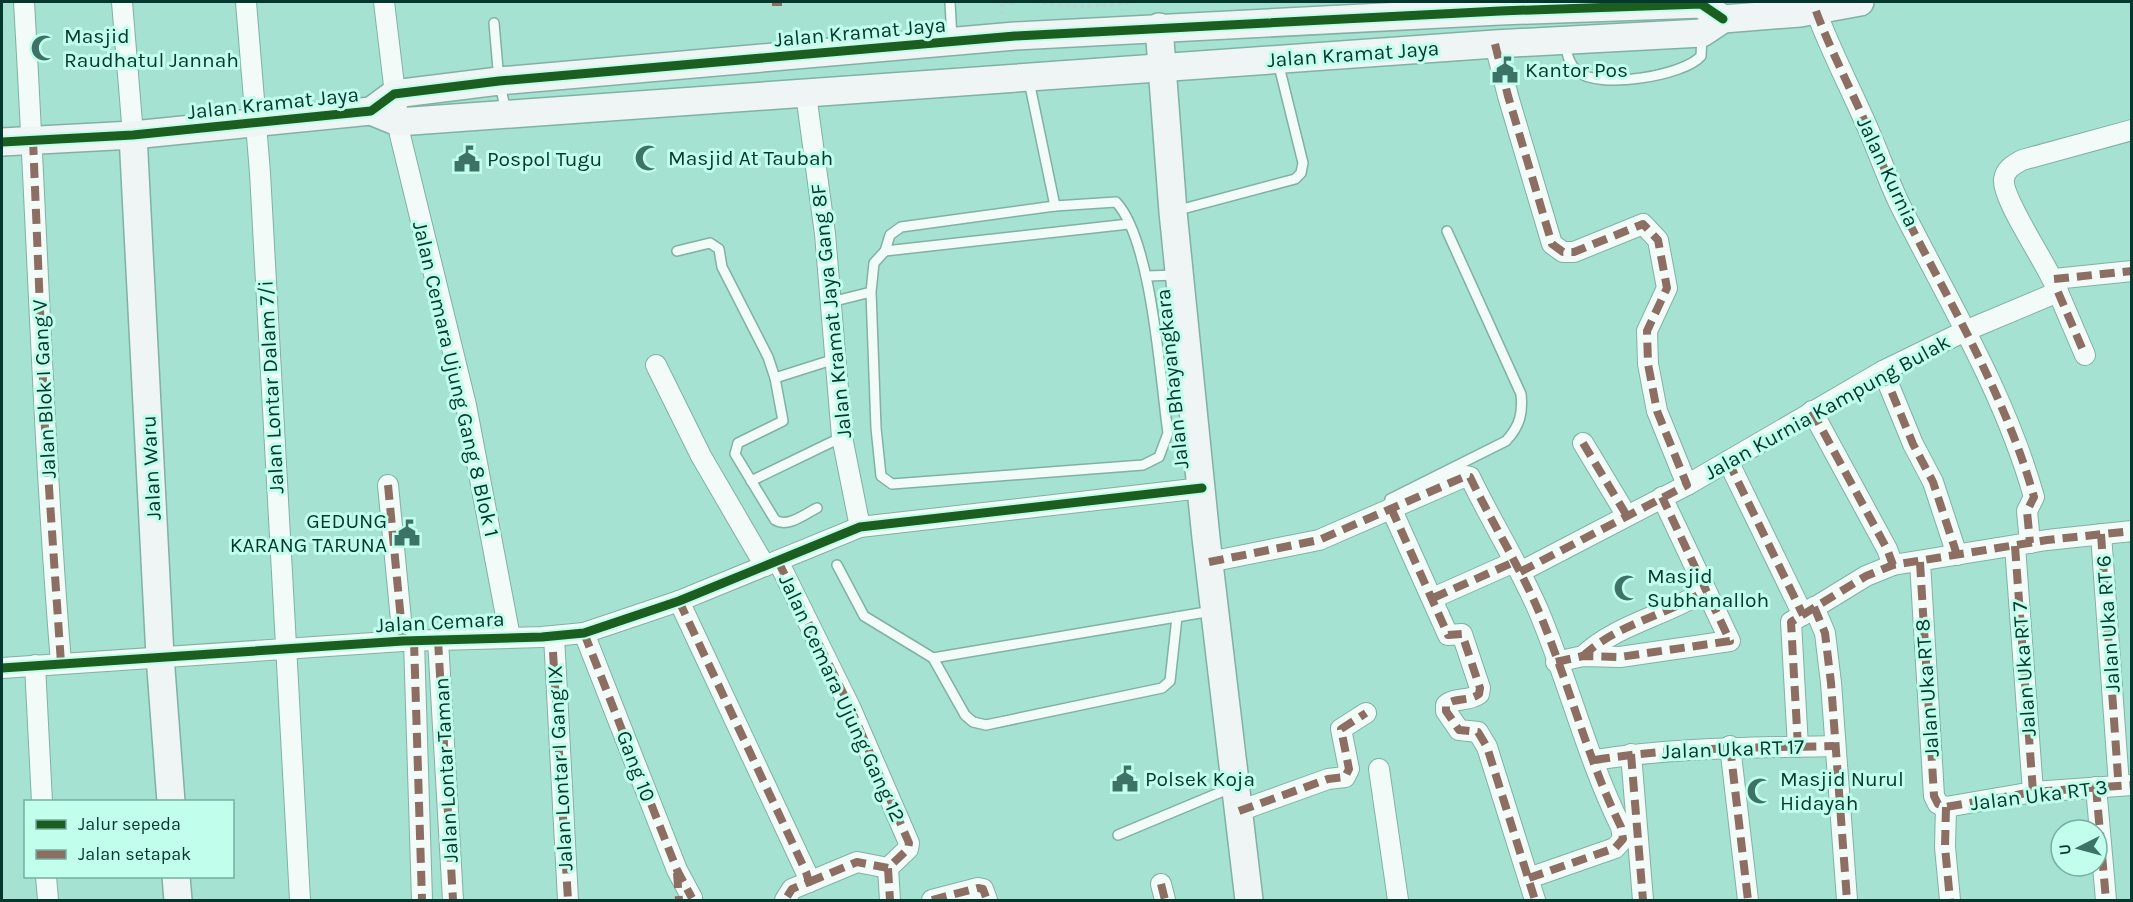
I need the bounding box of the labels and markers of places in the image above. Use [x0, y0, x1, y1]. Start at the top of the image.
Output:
place label: Masjid Raudhatul Jannah [64, 24, 239, 72]
mosque icon: Masjid Raudhatul Jannah [29, 33, 59, 63]
public building icon: Kantor Pos [1490, 55, 1520, 85]
place label: Kantor Pos [1525, 58, 1628, 82]
mosque icon: Masjid At Taubah [633, 143, 663, 173]
public building icon: Pospol Tugu [452, 144, 482, 174]
place label: Masjid At Taubah [668, 146, 833, 170]
place label: Pospol Tugu [487, 147, 602, 171]
place label: GEDUNG KARANG TARUNA [230, 509, 387, 557]
public building icon: GEDUNG KARANG TARUNA [392, 518, 422, 548]
place label: Masjid Subhanalloh [1647, 564, 1769, 612]
mosque icon: Masjid Subhanalloh [1612, 573, 1642, 603]
public building icon: Polsek Koja [1110, 764, 1140, 794]
place label: Polsek Koja [1145, 767, 1255, 791]
place label: Masjid Nurul Hidayah [1780, 767, 1904, 815]
mosque icon: Masjid Nurul Hidayah [1745, 776, 1775, 806]

